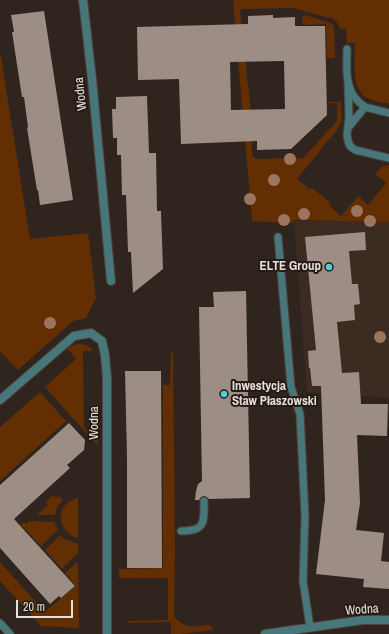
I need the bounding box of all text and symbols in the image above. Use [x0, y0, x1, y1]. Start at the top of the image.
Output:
street label: Wodna [71, 76, 91, 112]
place label: ELTE Group [260, 259, 321, 275]
marker: ELTE Group [324, 262, 334, 272]
place label: Inwestycja Staw Płaszowski [232, 379, 317, 410]
marker: Inwestycja Staw Płaszowski [219, 389, 229, 399]
street label: Wodna [87, 406, 103, 440]
scale bar [18, 592, 75, 618]
text: 20 m [23, 599, 45, 615]
street label: Wodna [345, 601, 379, 619]

